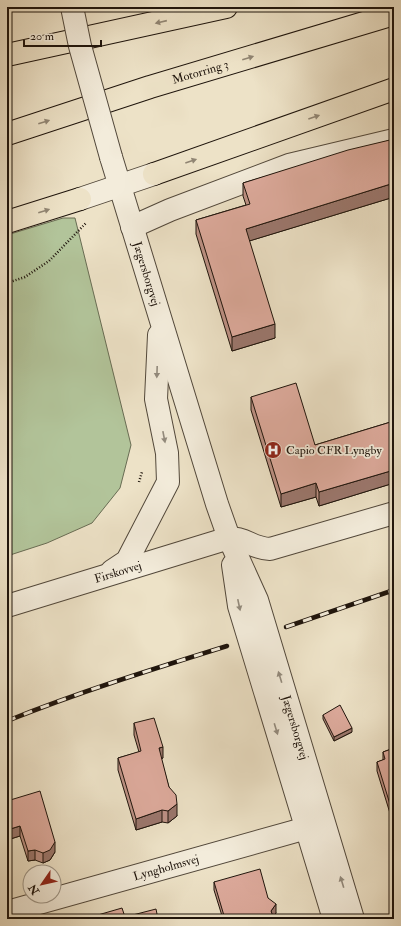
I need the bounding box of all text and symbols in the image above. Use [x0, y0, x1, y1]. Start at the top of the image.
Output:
one-way arrow [155, 19, 167, 25]
scale bar [24, 22, 101, 48]
text: 20 m [30, 29, 55, 44]
one-way arrow [243, 55, 255, 61]
street label: Motorring 3 [170, 56, 230, 87]
one-way arrow [308, 114, 320, 120]
one-way arrow [38, 119, 50, 125]
one-way arrow [186, 157, 198, 163]
one-way arrow [38, 208, 50, 214]
street label: Jægersborgvej [129, 239, 164, 308]
one-way arrow [154, 366, 161, 378]
one-way arrow [162, 431, 168, 443]
hospital icon: Capio CFR Lyngby [263, 440, 283, 460]
place label: Capio CFR Lyngby [286, 443, 382, 458]
street label: Firskovvej [93, 558, 143, 586]
one-way arrow [237, 598, 243, 611]
one-way arrow [277, 671, 283, 683]
street label: Jægersborgvej [278, 692, 312, 761]
one-way arrow [273, 723, 279, 735]
street label: Lyngholmsvej [131, 851, 200, 884]
north arrow [22, 864, 62, 904]
one-way arrow [339, 875, 345, 887]
text: N [25, 881, 43, 898]

